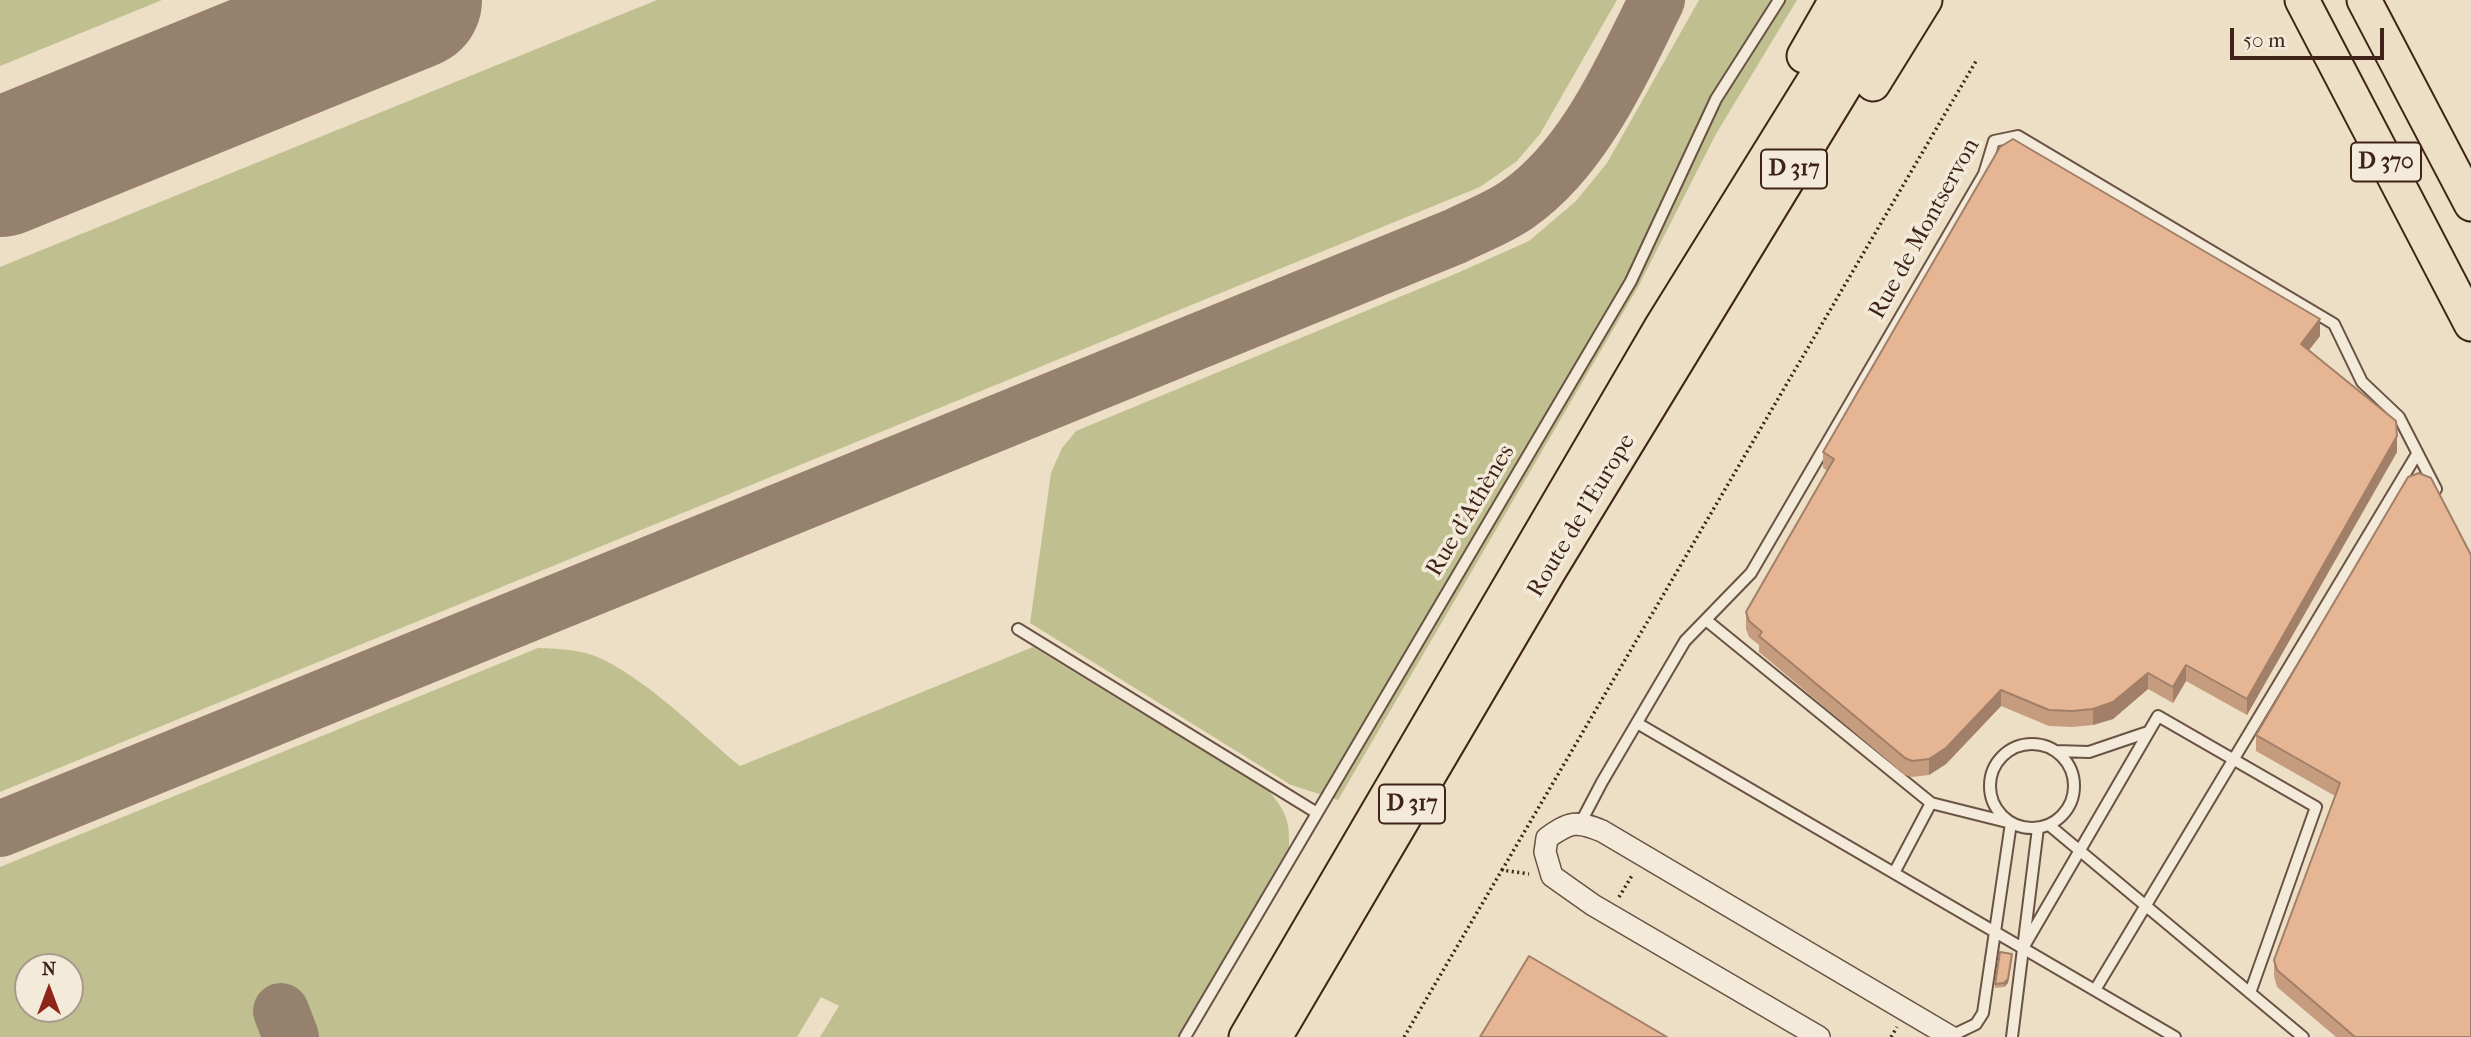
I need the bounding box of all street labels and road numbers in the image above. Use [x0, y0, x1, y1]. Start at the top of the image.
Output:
street label: Rue de Montservon [1863, 134, 1987, 324]
road number: D 370 [2351, 142, 2421, 182]
road number: D 317 [1761, 150, 1827, 188]
street label: Route de l'Europe [1522, 429, 1642, 603]
street label: Rue d'Athènes [1420, 440, 1522, 582]
road number: D 317 [1379, 784, 1445, 824]

